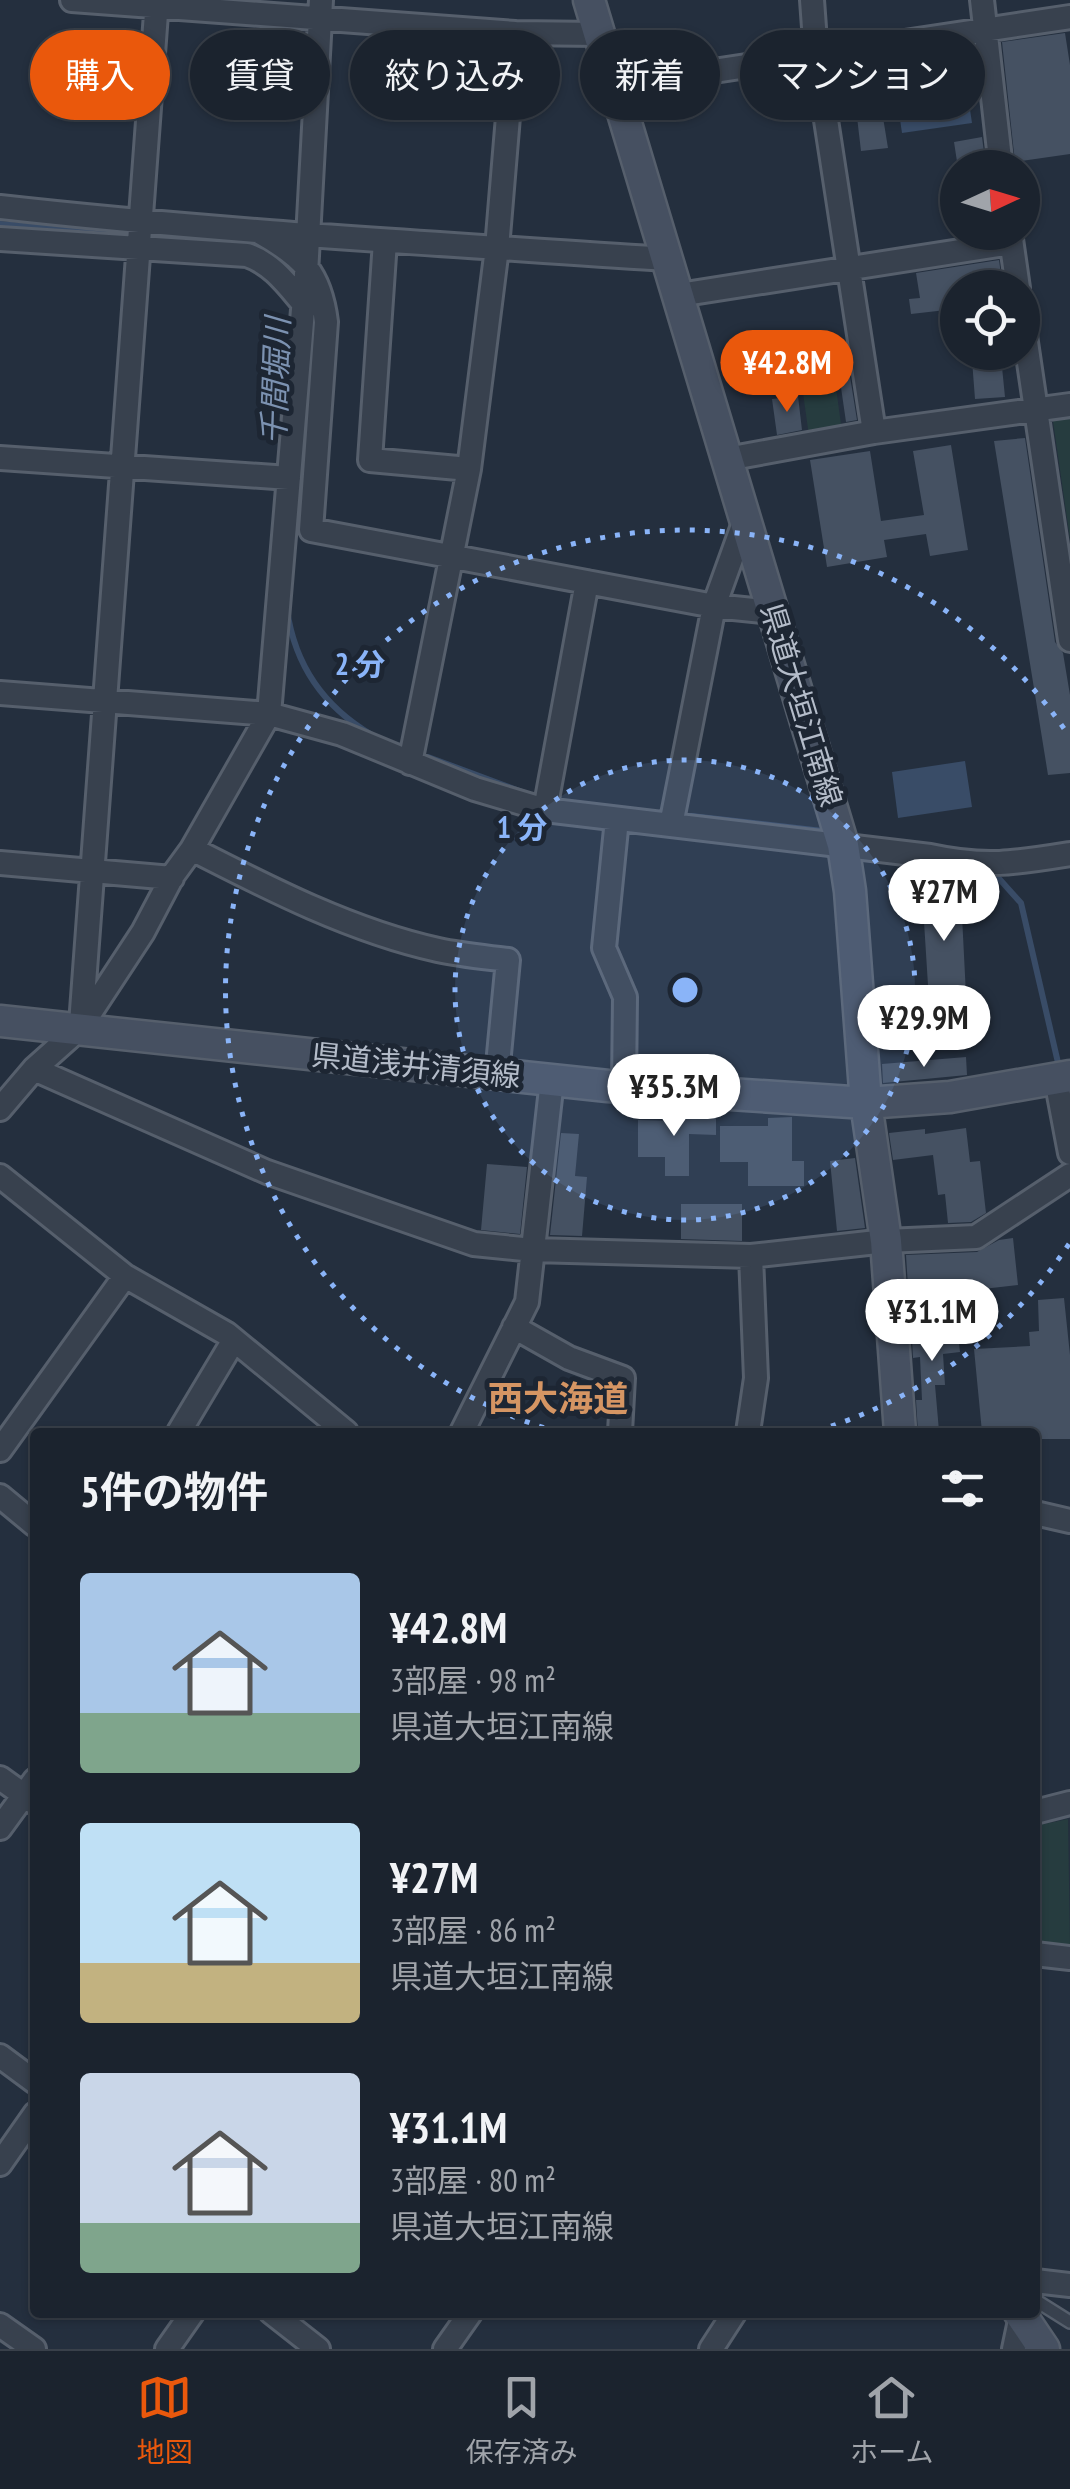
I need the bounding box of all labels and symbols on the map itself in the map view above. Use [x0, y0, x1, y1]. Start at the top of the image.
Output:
north arrow [940, 150, 1040, 250]
water label: 千間堀川 [252, 313, 298, 446]
pin: ¥42.8M [706, 330, 868, 415]
street label: 県道大垣江南線 [753, 598, 852, 811]
text: 2 分 [335, 644, 385, 683]
text: 1 分 [497, 807, 547, 846]
pin: ¥27M [885, 859, 1003, 944]
centre of rings [667, 972, 703, 1008]
pin: ¥29.9M [843, 985, 1005, 1070]
street label: 県道浅井清須線 [310, 1034, 523, 1095]
pin: ¥35.3M [593, 1054, 755, 1139]
pin: ¥31.1M [851, 1279, 1013, 1364]
district label: 西大海道 [488, 1375, 628, 1421]

